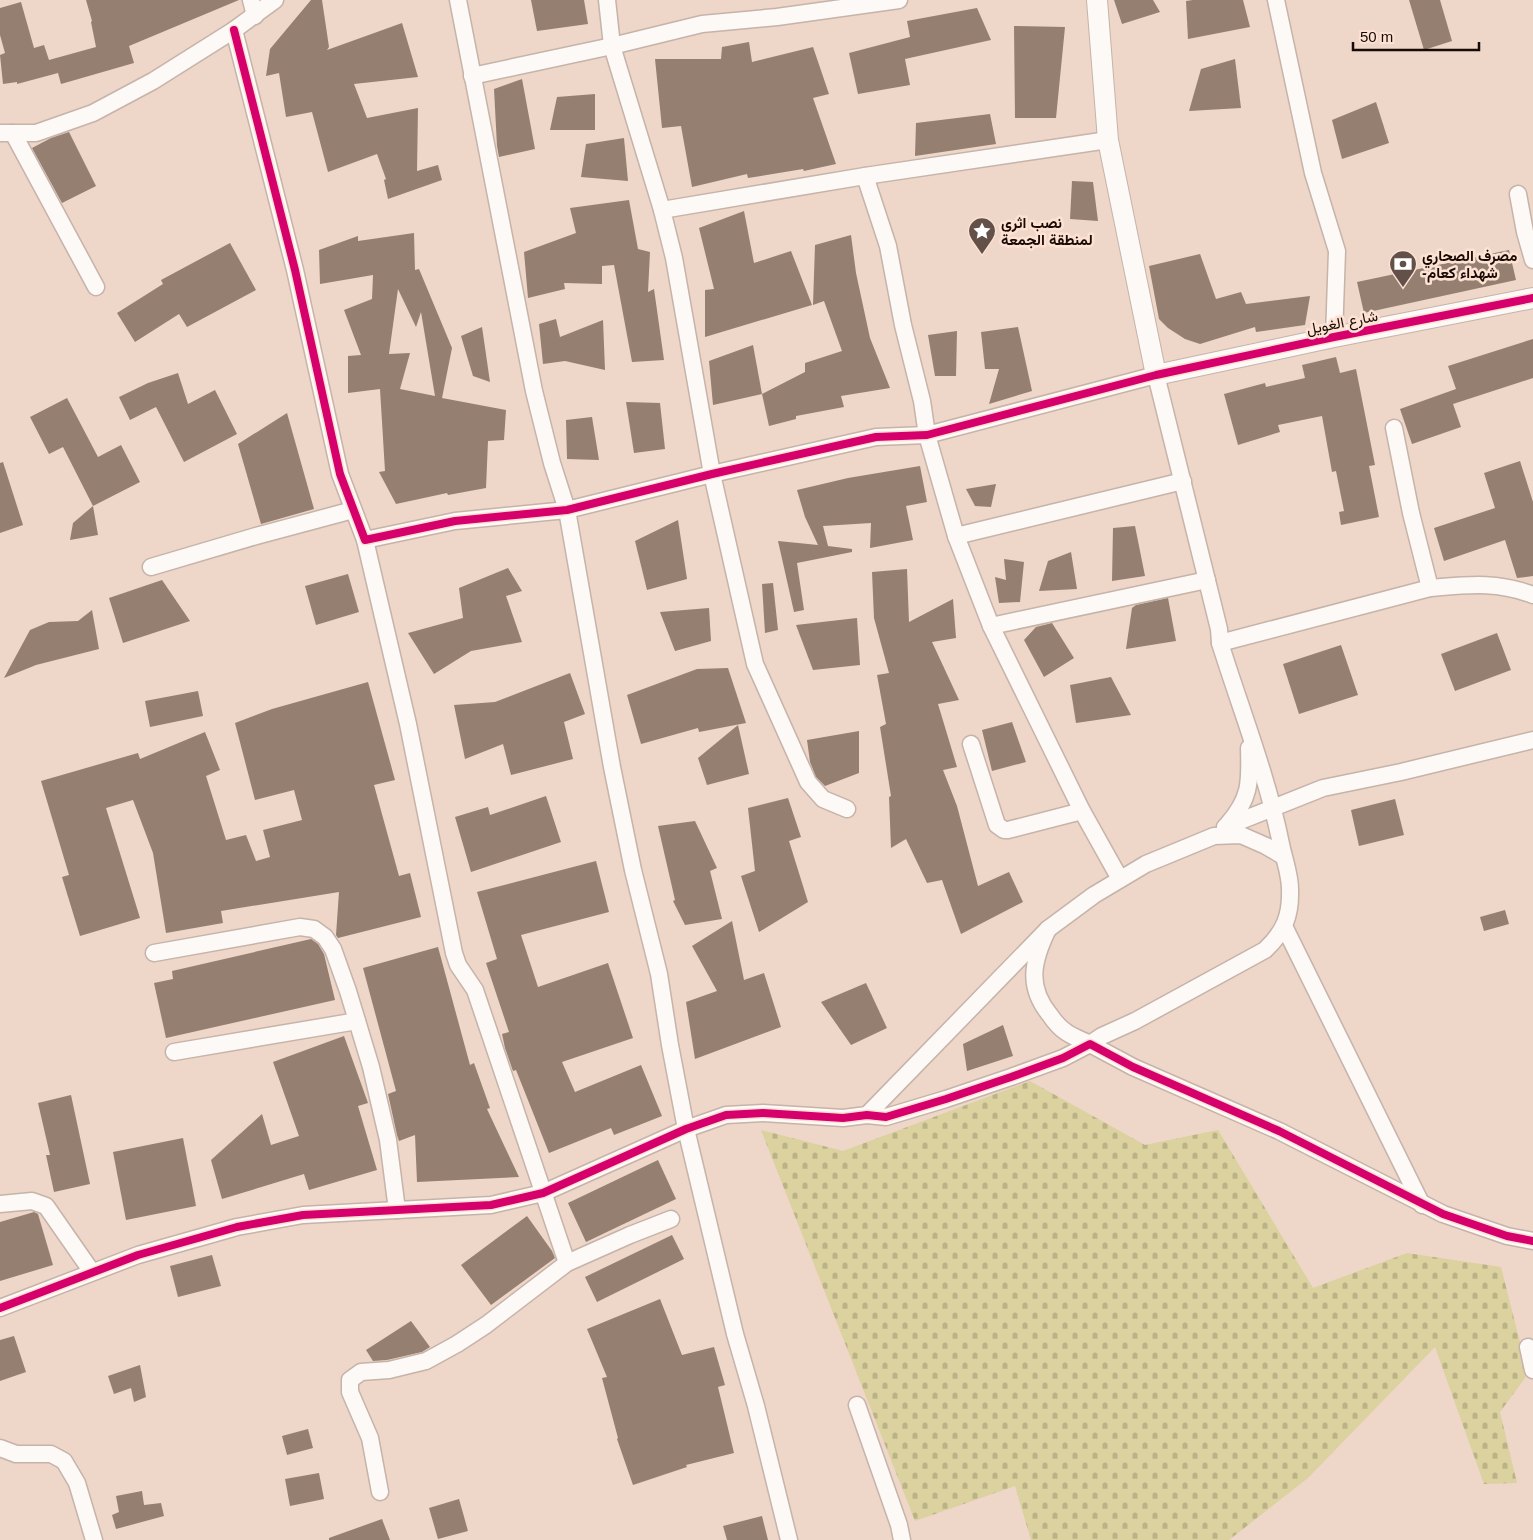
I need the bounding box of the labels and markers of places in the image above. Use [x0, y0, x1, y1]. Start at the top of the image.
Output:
place label: نصب اثري لمنطقة الجمعة [1001, 214, 1093, 249]
place icon: نصب اثري لمنطقة الجمعة [967, 216, 997, 255]
place label: مصرف الصحاري -شهداء كعام [1422, 247, 1517, 283]
bank icon: مصرف الصحاري -شهداء كعام [1388, 249, 1418, 288]

